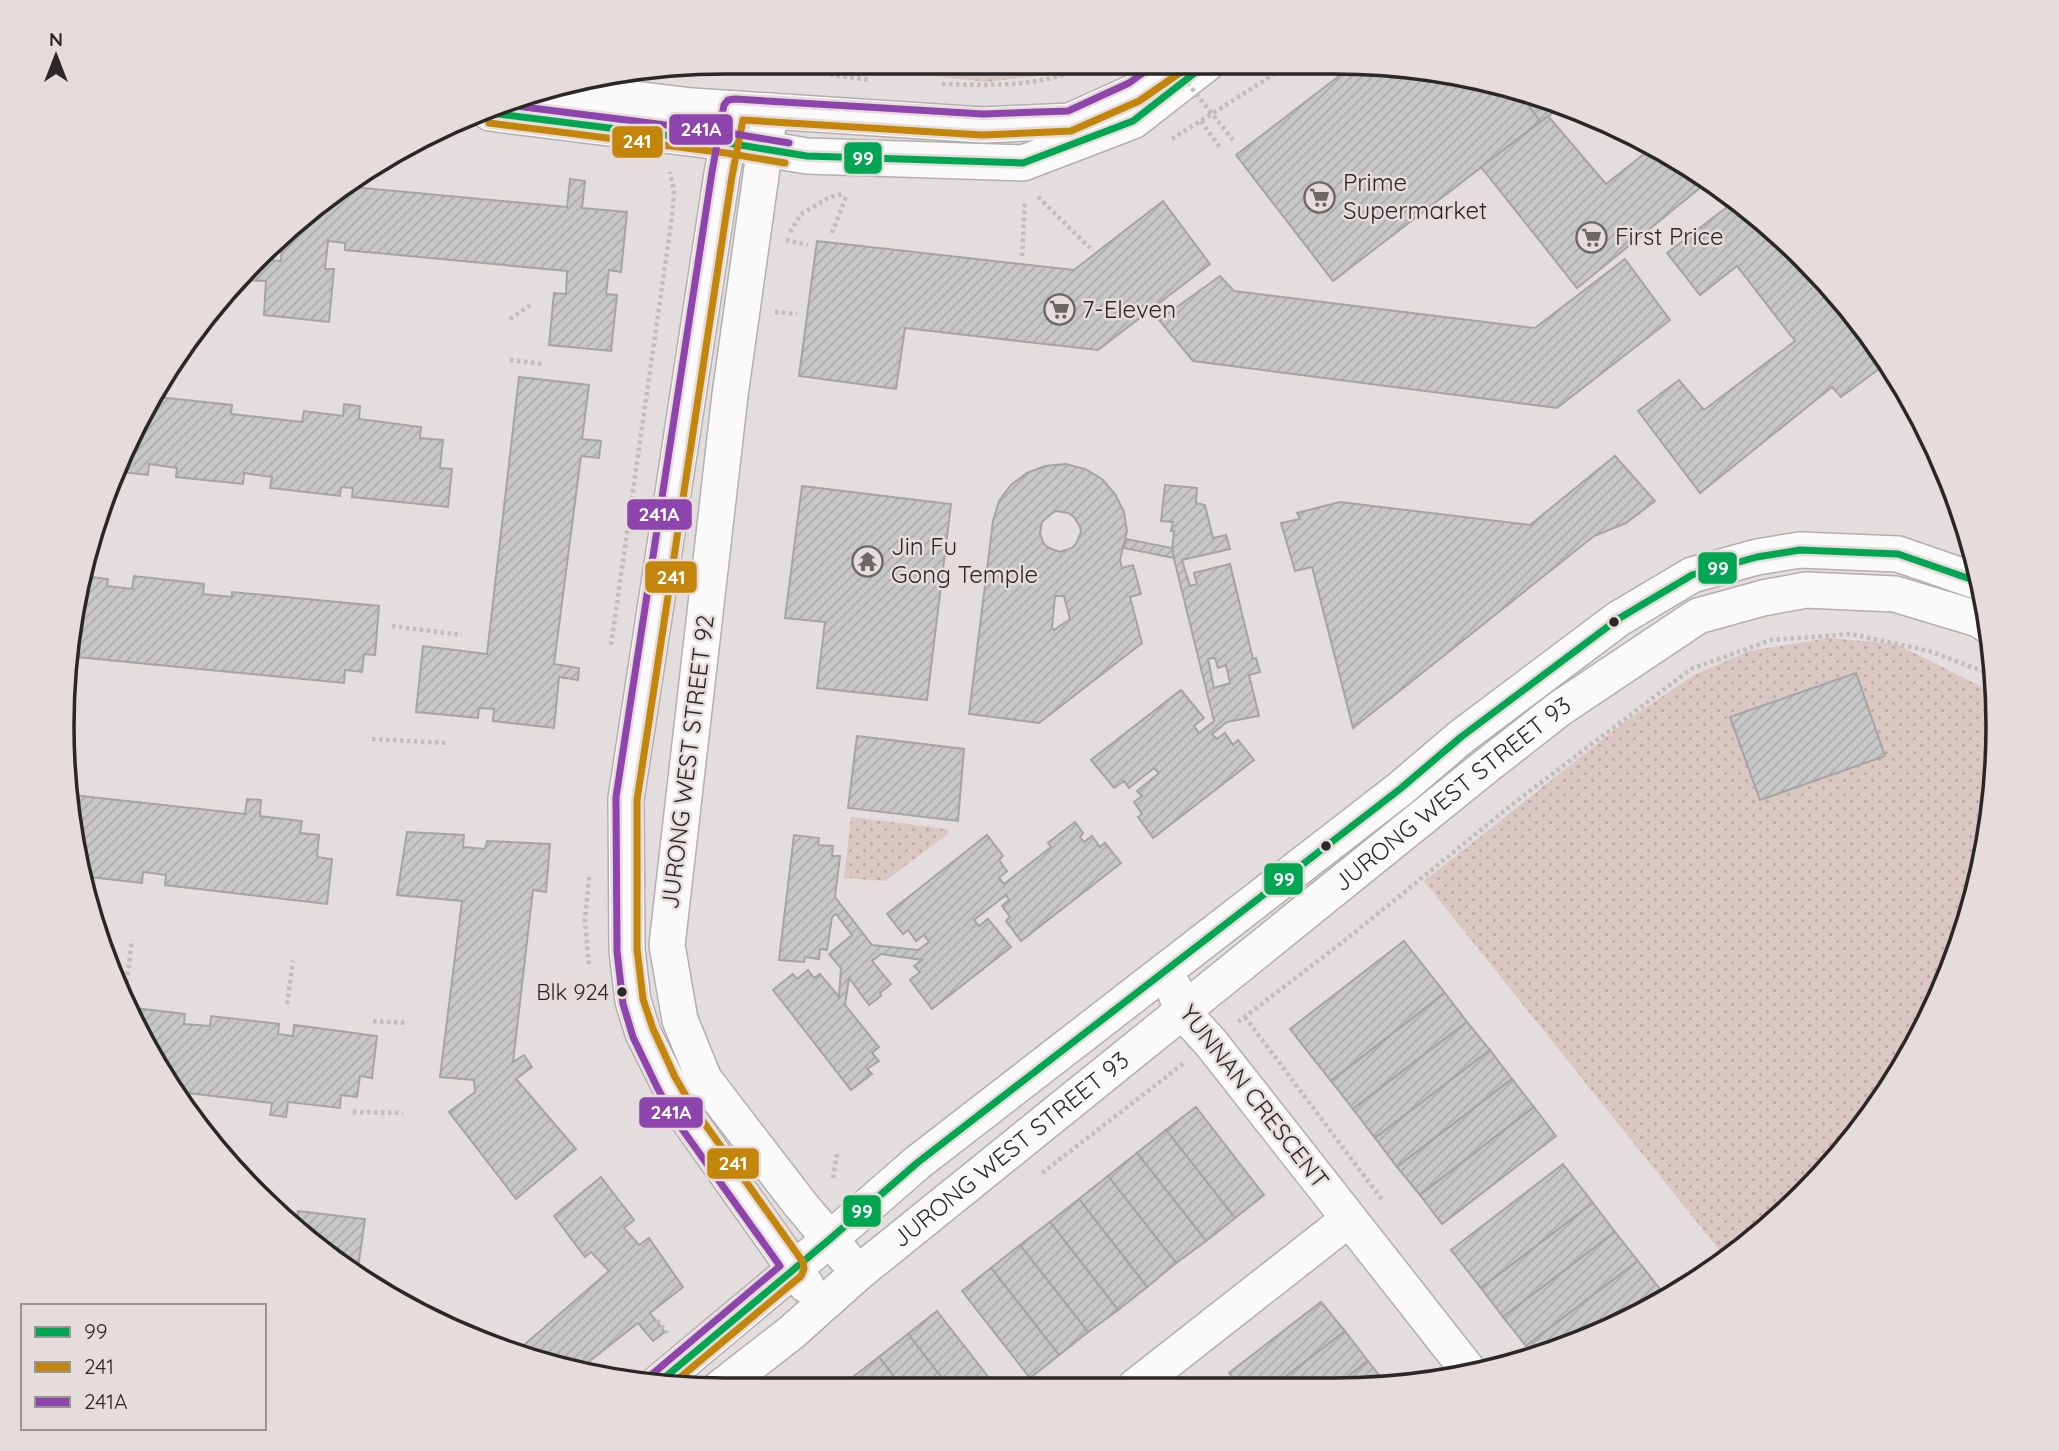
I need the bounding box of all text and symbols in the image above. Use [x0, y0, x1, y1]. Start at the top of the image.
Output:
north arrow [21, 21, 91, 91]
text: N [49, 27, 63, 51]
line badge: 241A [668, 113, 734, 146]
text: 241A [681, 117, 721, 141]
line badge: 241 [611, 125, 664, 159]
text: 241 [623, 129, 651, 153]
line badge: 99 [843, 141, 883, 175]
text: 99 [852, 146, 874, 170]
place label: Prime Supermarket [1343, 167, 1487, 225]
supermarket icon: Prime Supermarket [1303, 180, 1337, 214]
supermarket icon: First Price [1575, 220, 1609, 254]
place label: First Price [1615, 221, 1724, 251]
supermarket icon: 7-Eleven [1042, 293, 1076, 327]
place label: 7-Eleven [1082, 294, 1176, 324]
line badge: 241A [626, 498, 693, 531]
text: 241A [639, 502, 679, 526]
place label: Jin Fu Gong Temple [891, 531, 1038, 589]
temple icon: Jin Fu Gong Temple [851, 544, 885, 578]
line badge: 99 [1697, 551, 1738, 585]
text: 99 [1707, 556, 1729, 580]
line badge: 241 [644, 560, 698, 594]
text: 241 [657, 565, 685, 589]
street label: JURONG WEST STREET 92 [654, 613, 720, 911]
unlabelled marker [1607, 615, 1621, 629]
street label: JURONG WEST STREET 93 [1327, 689, 1576, 897]
unlabelled marker [1319, 839, 1333, 853]
line badge: 99 [1263, 862, 1304, 896]
text: 99 [1273, 867, 1295, 891]
place label: Blk 924 [536, 978, 609, 1006]
marker: Blk 924 [615, 985, 629, 999]
street label: YUNNAN CRESCENT [1174, 999, 1336, 1194]
street label: JURONG WEST STREET 93 [886, 1044, 1135, 1253]
line badge: 241A [638, 1096, 704, 1129]
text: 241A [651, 1100, 691, 1124]
line badge: 241 [706, 1147, 760, 1180]
text: 241 [719, 1151, 747, 1175]
line badge: 99 [842, 1194, 882, 1228]
text: 99 [851, 1199, 873, 1223]
legend [21, 1304, 266, 1430]
text: 99 [84, 1318, 107, 1344]
text: 241 [84, 1353, 114, 1379]
text: 241A [84, 1388, 128, 1414]

